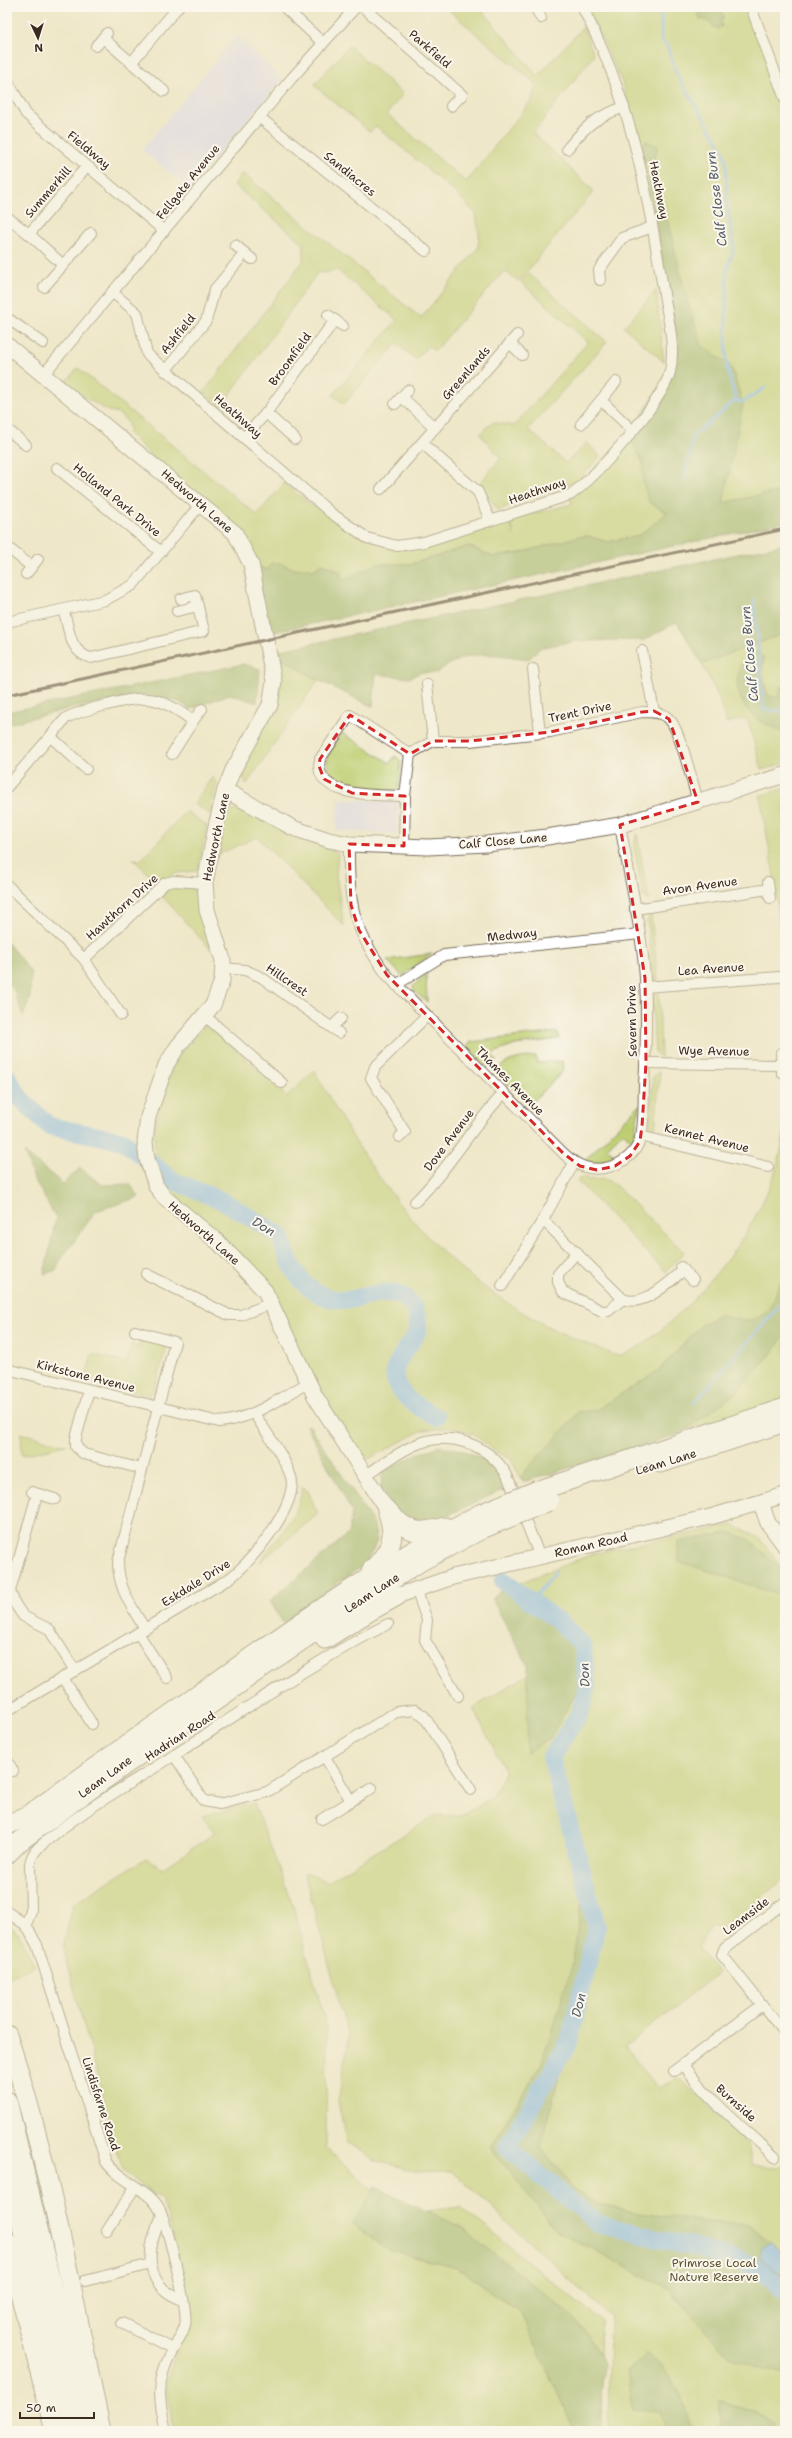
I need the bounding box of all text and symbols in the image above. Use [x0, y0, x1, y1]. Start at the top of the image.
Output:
north arrow [18, 18, 58, 58]
street label: Parkfield [405, 26, 455, 72]
text: N [34, 40, 44, 55]
street label: Fieldway [64, 127, 114, 173]
street label: Fellgate Avenue [153, 141, 223, 223]
street label: Sandiacres [321, 148, 379, 200]
water label: Calf Close Burn [702, 150, 731, 248]
street label: Heathway [645, 159, 673, 221]
street label: Summerhill [21, 162, 75, 221]
street label: Ashfield [157, 310, 199, 357]
street label: Broomfield [265, 329, 315, 389]
street label: Greenlands [438, 343, 494, 403]
street label: Heathway [210, 391, 266, 442]
street label: Holland Park Drive [70, 460, 164, 541]
street label: Hedworth Lane [158, 465, 236, 537]
street label: Heathway [506, 474, 568, 508]
water label: Calf Close Burn [737, 605, 762, 702]
street label: Trent Drive [547, 697, 613, 726]
street label: Hedworth Lane [199, 791, 233, 883]
street label: Calf Close Lane [458, 829, 548, 853]
street label: Hawthorn Drive [83, 870, 162, 944]
street label: Avon Avenue [661, 873, 739, 899]
street label: Medway [486, 924, 538, 946]
street label: Lea Avenue [677, 959, 745, 979]
street label: Hillcrest [263, 960, 311, 1000]
street label: Severn Drive [623, 985, 641, 1057]
street label: Wye Avenue [678, 1042, 750, 1060]
street label: Thames Avenue [472, 1043, 548, 1119]
street label: Dove Avenue [420, 1105, 478, 1175]
street label: Kennet Avenue [663, 1120, 751, 1156]
street label: Hedworth Lane [165, 1197, 243, 1269]
water label: Don [249, 1213, 279, 1240]
street label: Kirkstone Avenue [35, 1356, 137, 1396]
street label: Leam Lane [634, 1445, 699, 1479]
street label: Roman Road [553, 1529, 629, 1561]
street label: Eskdale Drive [159, 1555, 234, 1611]
street label: Leam Lane [341, 1569, 403, 1617]
water label: Don [576, 1662, 593, 1688]
street label: Hadrian Road [142, 1707, 219, 1765]
street label: Leam Lane [75, 1752, 135, 1802]
street label: Leamside [720, 1893, 773, 1939]
water label: Don [567, 1991, 590, 2019]
street label: Lindisfarne Road [78, 2055, 124, 2153]
street label: Burnside [712, 2080, 760, 2126]
park label: Primrose Local Nature Reserve [669, 2255, 759, 2285]
scale bar [20, 2394, 94, 2420]
text: 50 m [26, 2400, 56, 2416]

